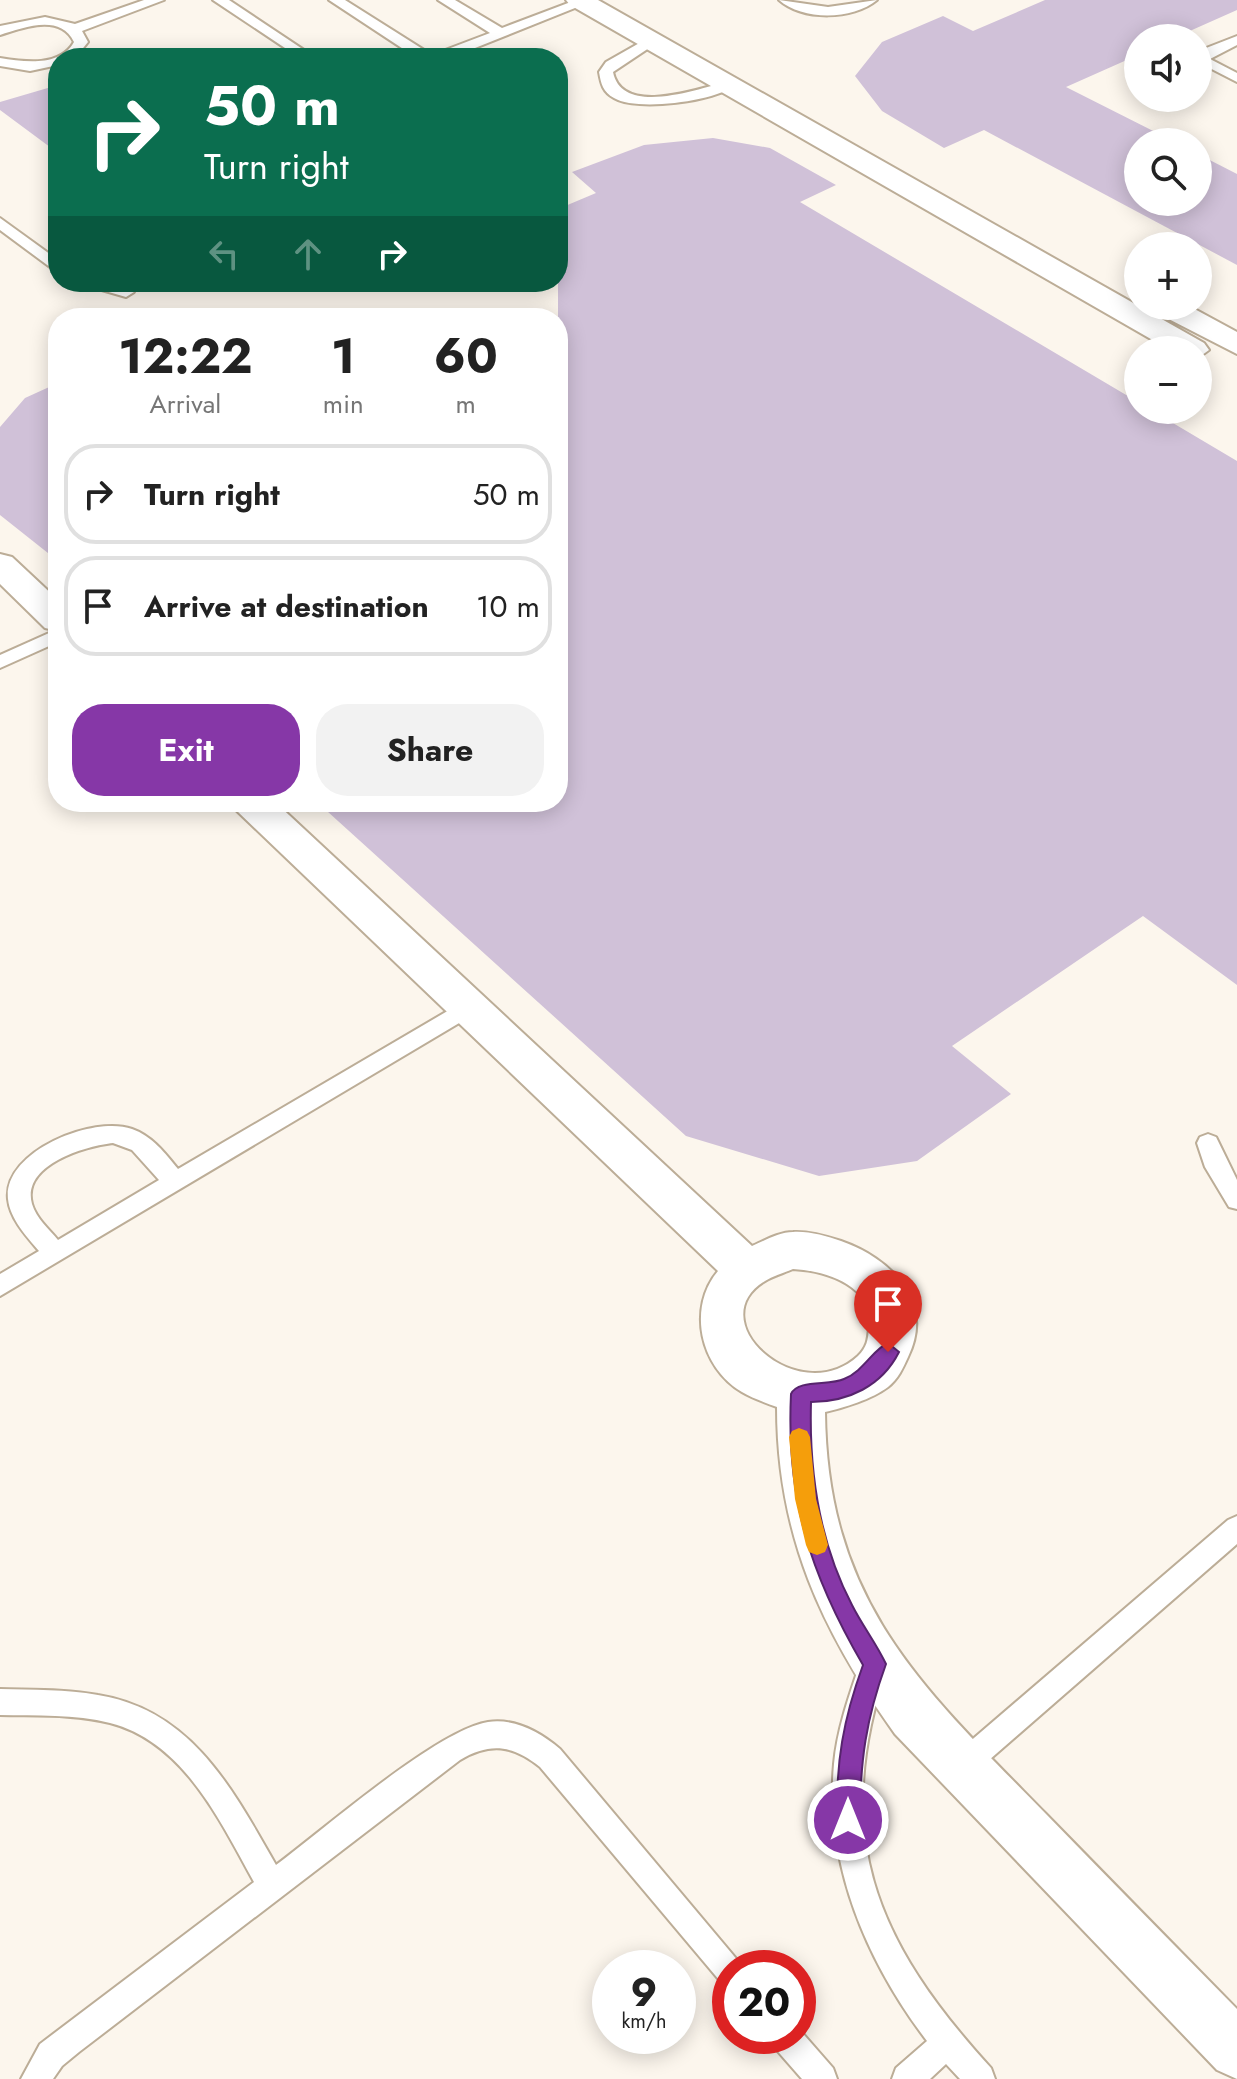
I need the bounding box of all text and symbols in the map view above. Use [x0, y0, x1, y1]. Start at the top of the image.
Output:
map controls [1124, 24, 1212, 424]
button: sound [1124, 24, 1212, 112]
text: 50 m [204, 65, 340, 146]
icon: right [72, 80, 176, 184]
button: search [1124, 128, 1212, 216]
text: Turn right [204, 140, 349, 192]
icon: left [202, 232, 246, 276]
icon: ahead [286, 232, 330, 276]
icon: right [370, 232, 414, 276]
button: + [1124, 232, 1212, 320]
text: 12:22 [118, 322, 253, 391]
text: 1 [331, 322, 355, 391]
text: 60 [434, 322, 498, 391]
button: − [1124, 336, 1212, 424]
text: Arrival [150, 385, 221, 423]
text: min [323, 385, 364, 423]
text: m [456, 385, 476, 423]
icon: right [76, 472, 120, 516]
text: Turn right [144, 473, 280, 516]
text: 50 m [473, 473, 540, 516]
icon: arrive [76, 584, 120, 628]
text: Arrive at destination [144, 585, 429, 628]
text: 10 m [476, 585, 540, 628]
button: Exit [72, 704, 300, 796]
button: Share [316, 704, 544, 796]
pin [854, 1270, 922, 1352]
icon: arrive [866, 1282, 910, 1326]
position arrow [806, 1778, 890, 1862]
speed limit sign: 20 [712, 1950, 816, 2054]
text: 9 [631, 1963, 657, 2021]
text: km/h [621, 2007, 667, 2036]

